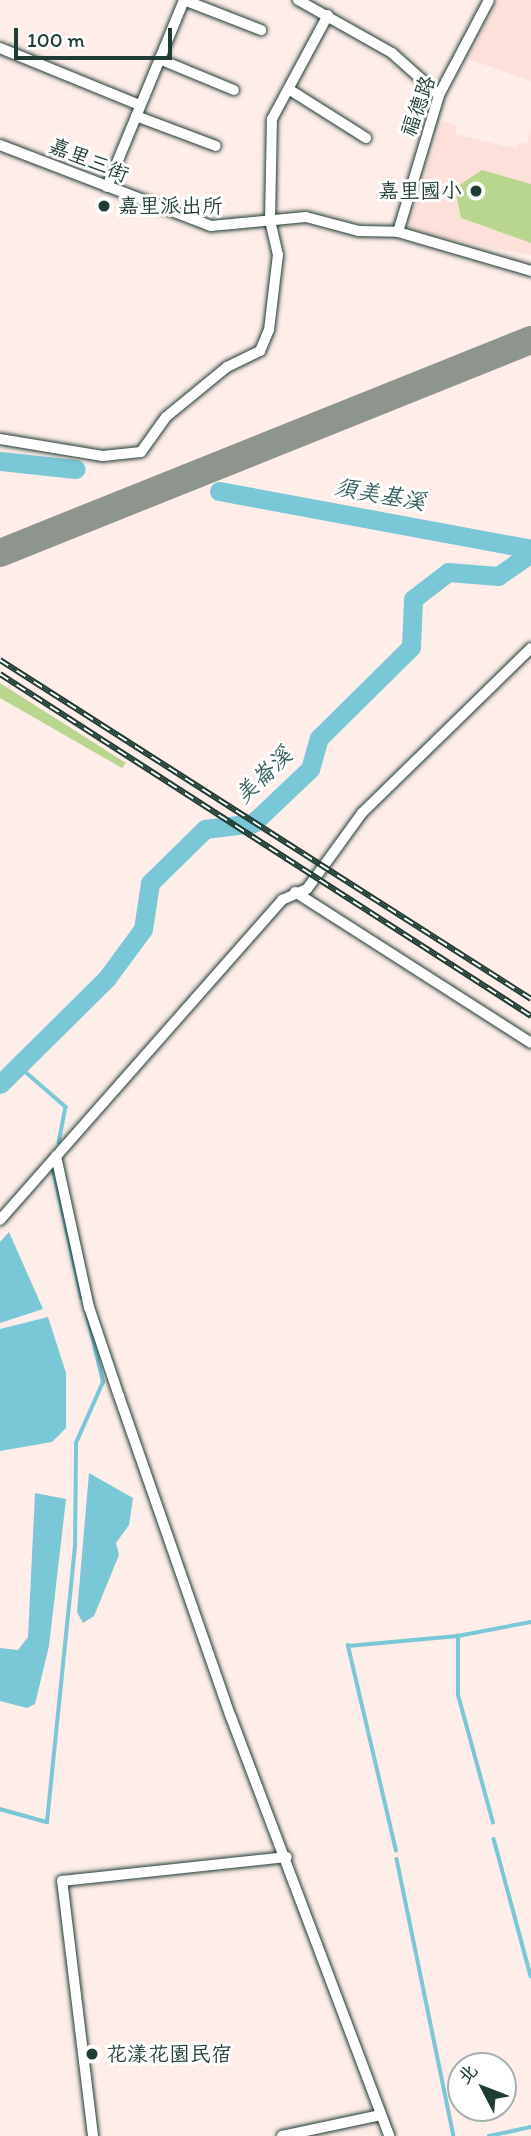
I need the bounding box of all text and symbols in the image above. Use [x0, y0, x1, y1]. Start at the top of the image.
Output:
scale bar [18, 14, 175, 58]
text: 100 m [27, 27, 85, 52]
street label: 福德路 [395, 72, 441, 140]
street label: 嘉里三街 [45, 133, 133, 187]
place label: 嘉里國小 [378, 178, 462, 204]
marker: 嘉里國小 [468, 183, 484, 199]
place label: 嘉里派出所 [118, 193, 223, 219]
marker: 嘉里派出所 [96, 198, 112, 214]
water label: 須美基溪 [332, 472, 428, 516]
water label: 美崙溪 [229, 741, 297, 809]
place label: 花漾花園民宿 [106, 2041, 232, 2067]
marker: 花漾花園民宿 [84, 2046, 100, 2062]
north arrow [447, 2052, 517, 2122]
text: 北 [453, 2059, 482, 2089]

